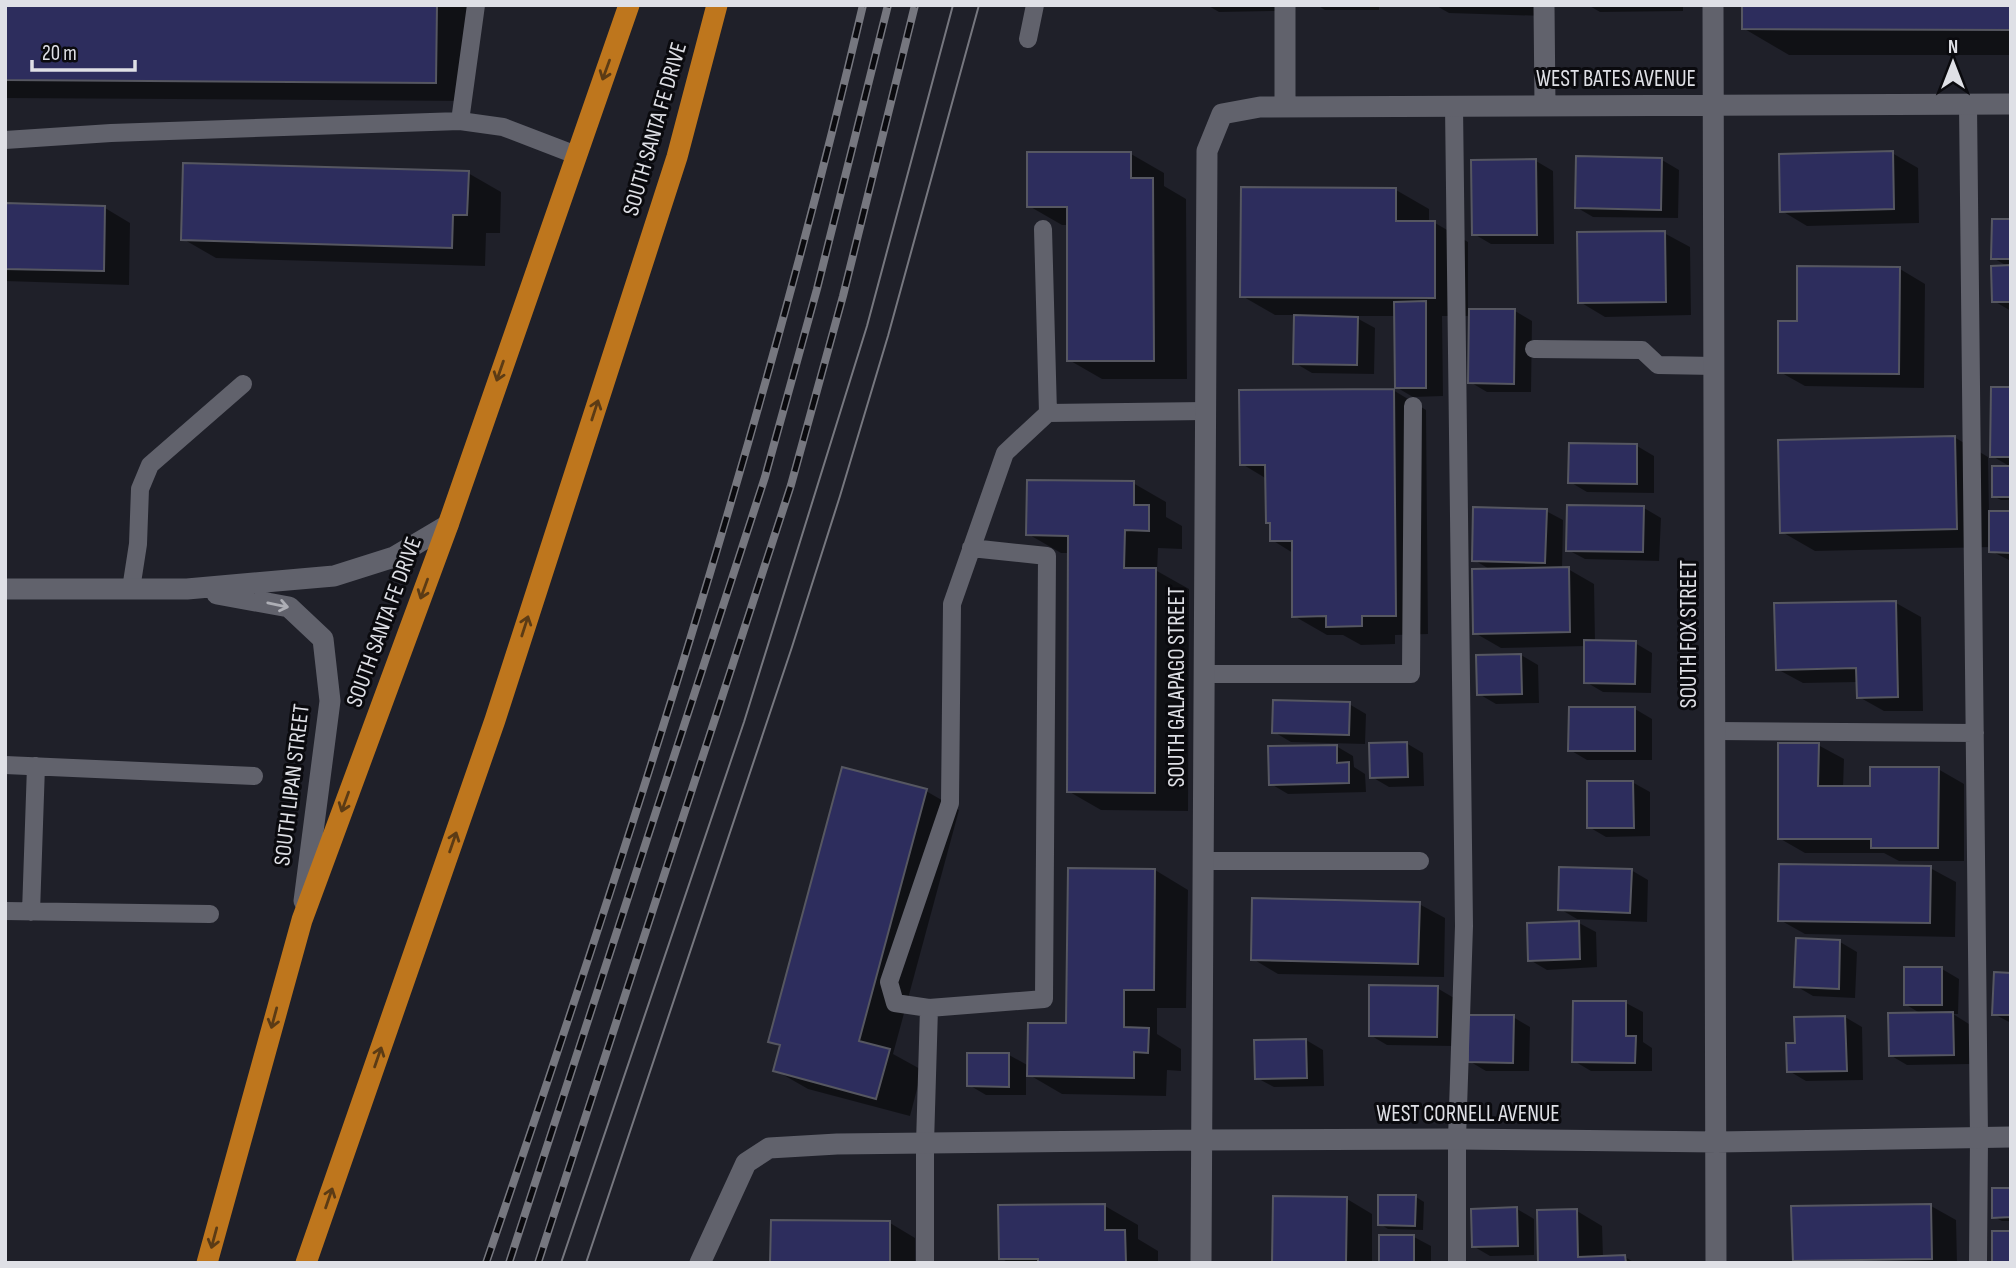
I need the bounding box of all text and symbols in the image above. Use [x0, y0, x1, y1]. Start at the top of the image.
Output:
scale bar [32, 28, 135, 72]
north arrow [1918, 28, 1988, 98]
text: N [1948, 36, 1958, 59]
street label: SOUTH SANTA FE DRIVE [617, 39, 693, 219]
text: 20 m [42, 41, 77, 66]
one-way arrow [599, 58, 611, 80]
street label: WEST BATES AVENUE [1536, 65, 1696, 93]
one-way arrow [493, 359, 505, 381]
one-way arrow [590, 399, 602, 421]
street label: SOUTH SANTA FE DRIVE [340, 533, 428, 711]
street label: SOUTH FOX STREET [1675, 560, 1703, 708]
one-way arrow [417, 577, 429, 599]
street label: SOUTH GALAPAGO STREET [1163, 587, 1191, 787]
one-way arrow [266, 599, 289, 613]
one-way arrow [519, 615, 532, 637]
street label: SOUTH LIPAN STREET [268, 703, 316, 867]
one-way arrow [338, 791, 350, 813]
one-way arrow [448, 831, 460, 853]
one-way arrow [267, 1007, 280, 1029]
one-way arrow [373, 1046, 385, 1068]
street label: WEST CORNELL AVENUE [1376, 1100, 1560, 1128]
one-way arrow [324, 1188, 336, 1210]
one-way arrow [207, 1226, 220, 1248]

